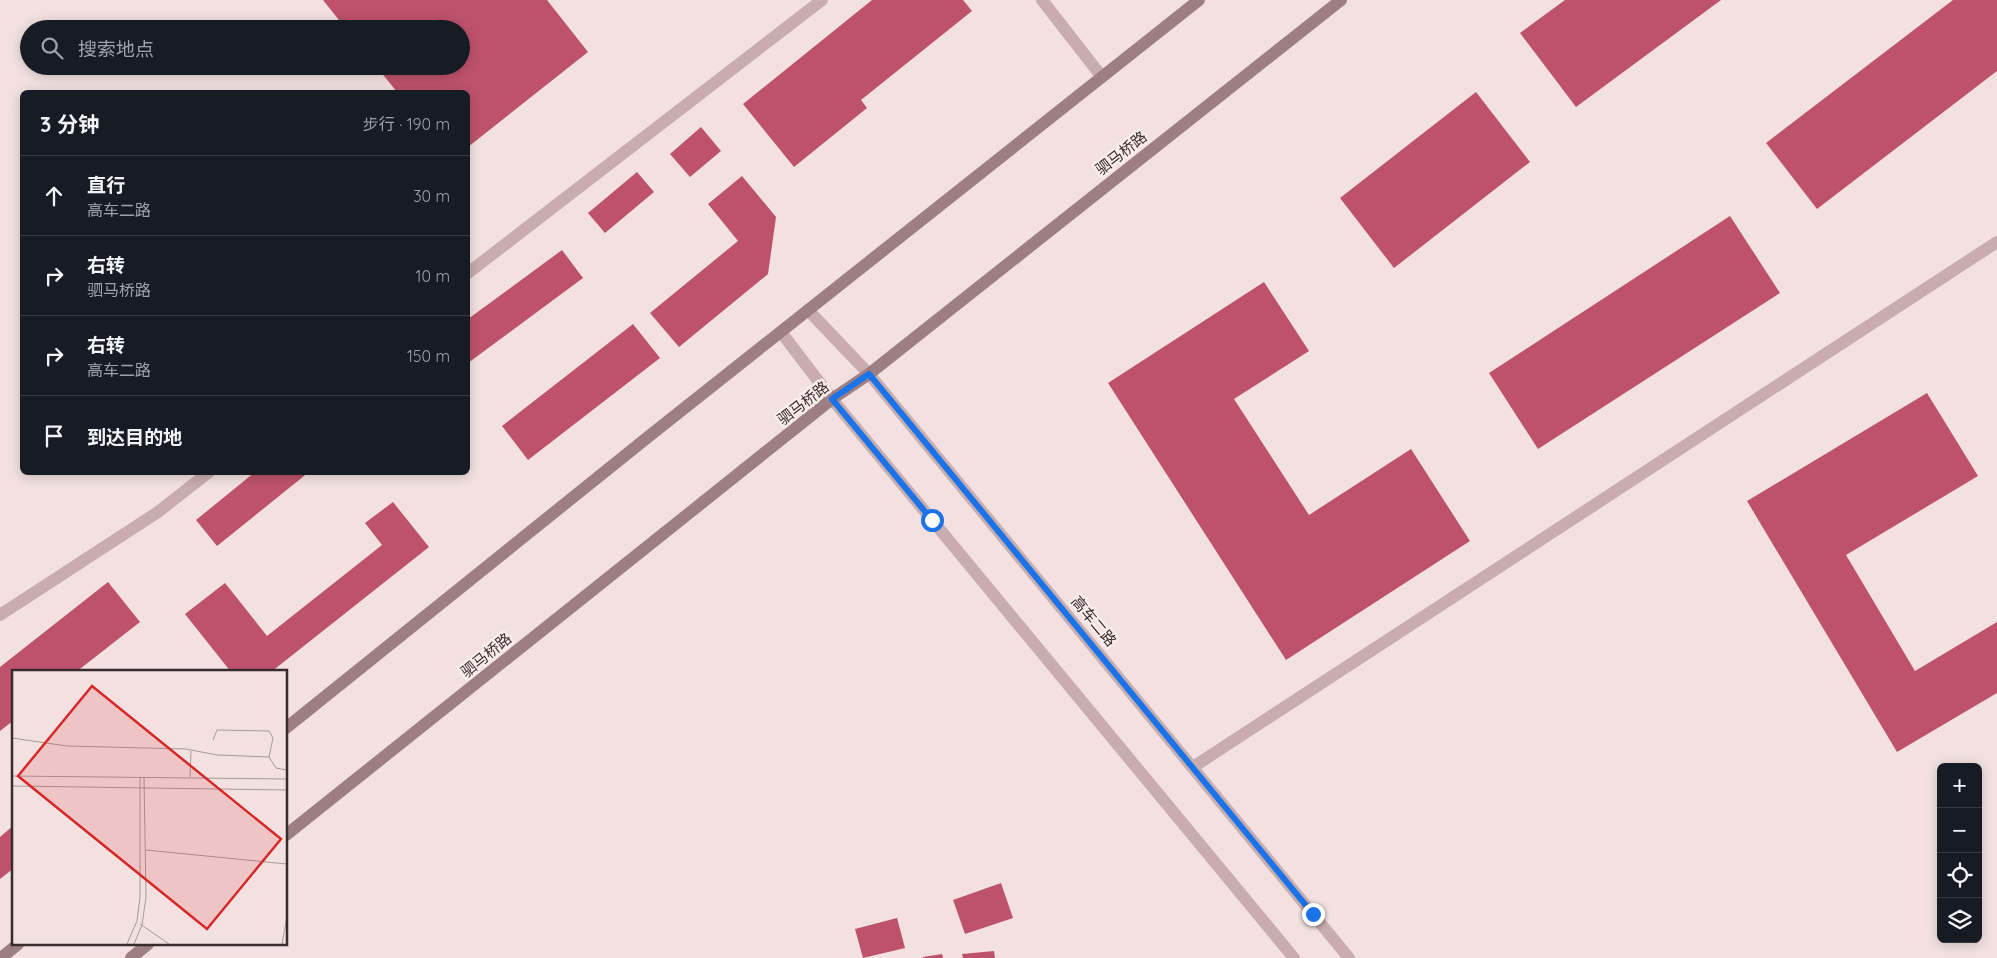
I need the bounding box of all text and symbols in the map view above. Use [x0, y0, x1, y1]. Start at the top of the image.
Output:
search box [20, 20, 470, 75]
icon: search [38, 34, 66, 62]
text: 搜索地点 [78, 37, 154, 61]
text: 3 分钟 [40, 111, 99, 137]
text: 步行 · 190 m [363, 114, 450, 134]
street label: 驷马桥路 [1092, 127, 1150, 179]
text: 直行 [87, 173, 125, 197]
icon: ahead [40, 182, 68, 210]
text: 30 m [413, 186, 450, 206]
text: 高车二路 [87, 200, 151, 220]
text: 右转 [87, 253, 125, 277]
icon: right [40, 262, 68, 290]
text: 10 m [416, 266, 450, 286]
text: 驷马桥路 [87, 280, 151, 300]
text: 右转 [87, 333, 125, 357]
icon: right [40, 342, 68, 370]
text: 150 m [407, 346, 450, 366]
text: 高车二路 [87, 360, 151, 380]
street label: 驷马桥路 [774, 377, 832, 429]
icon: arrive [40, 422, 68, 450]
text: 到达目的地 [87, 425, 182, 449]
route start [921, 509, 944, 532]
street label: 高车二路 [1067, 592, 1121, 650]
street label: 驷马桥路 [457, 629, 515, 681]
inset map [12, 670, 288, 946]
map controls [1937, 763, 1982, 943]
button: + [1937, 763, 1982, 808]
button: − [1937, 808, 1982, 853]
button: locate [1937, 853, 1982, 898]
button: layers [1937, 898, 1982, 943]
route end [1302, 903, 1325, 926]

